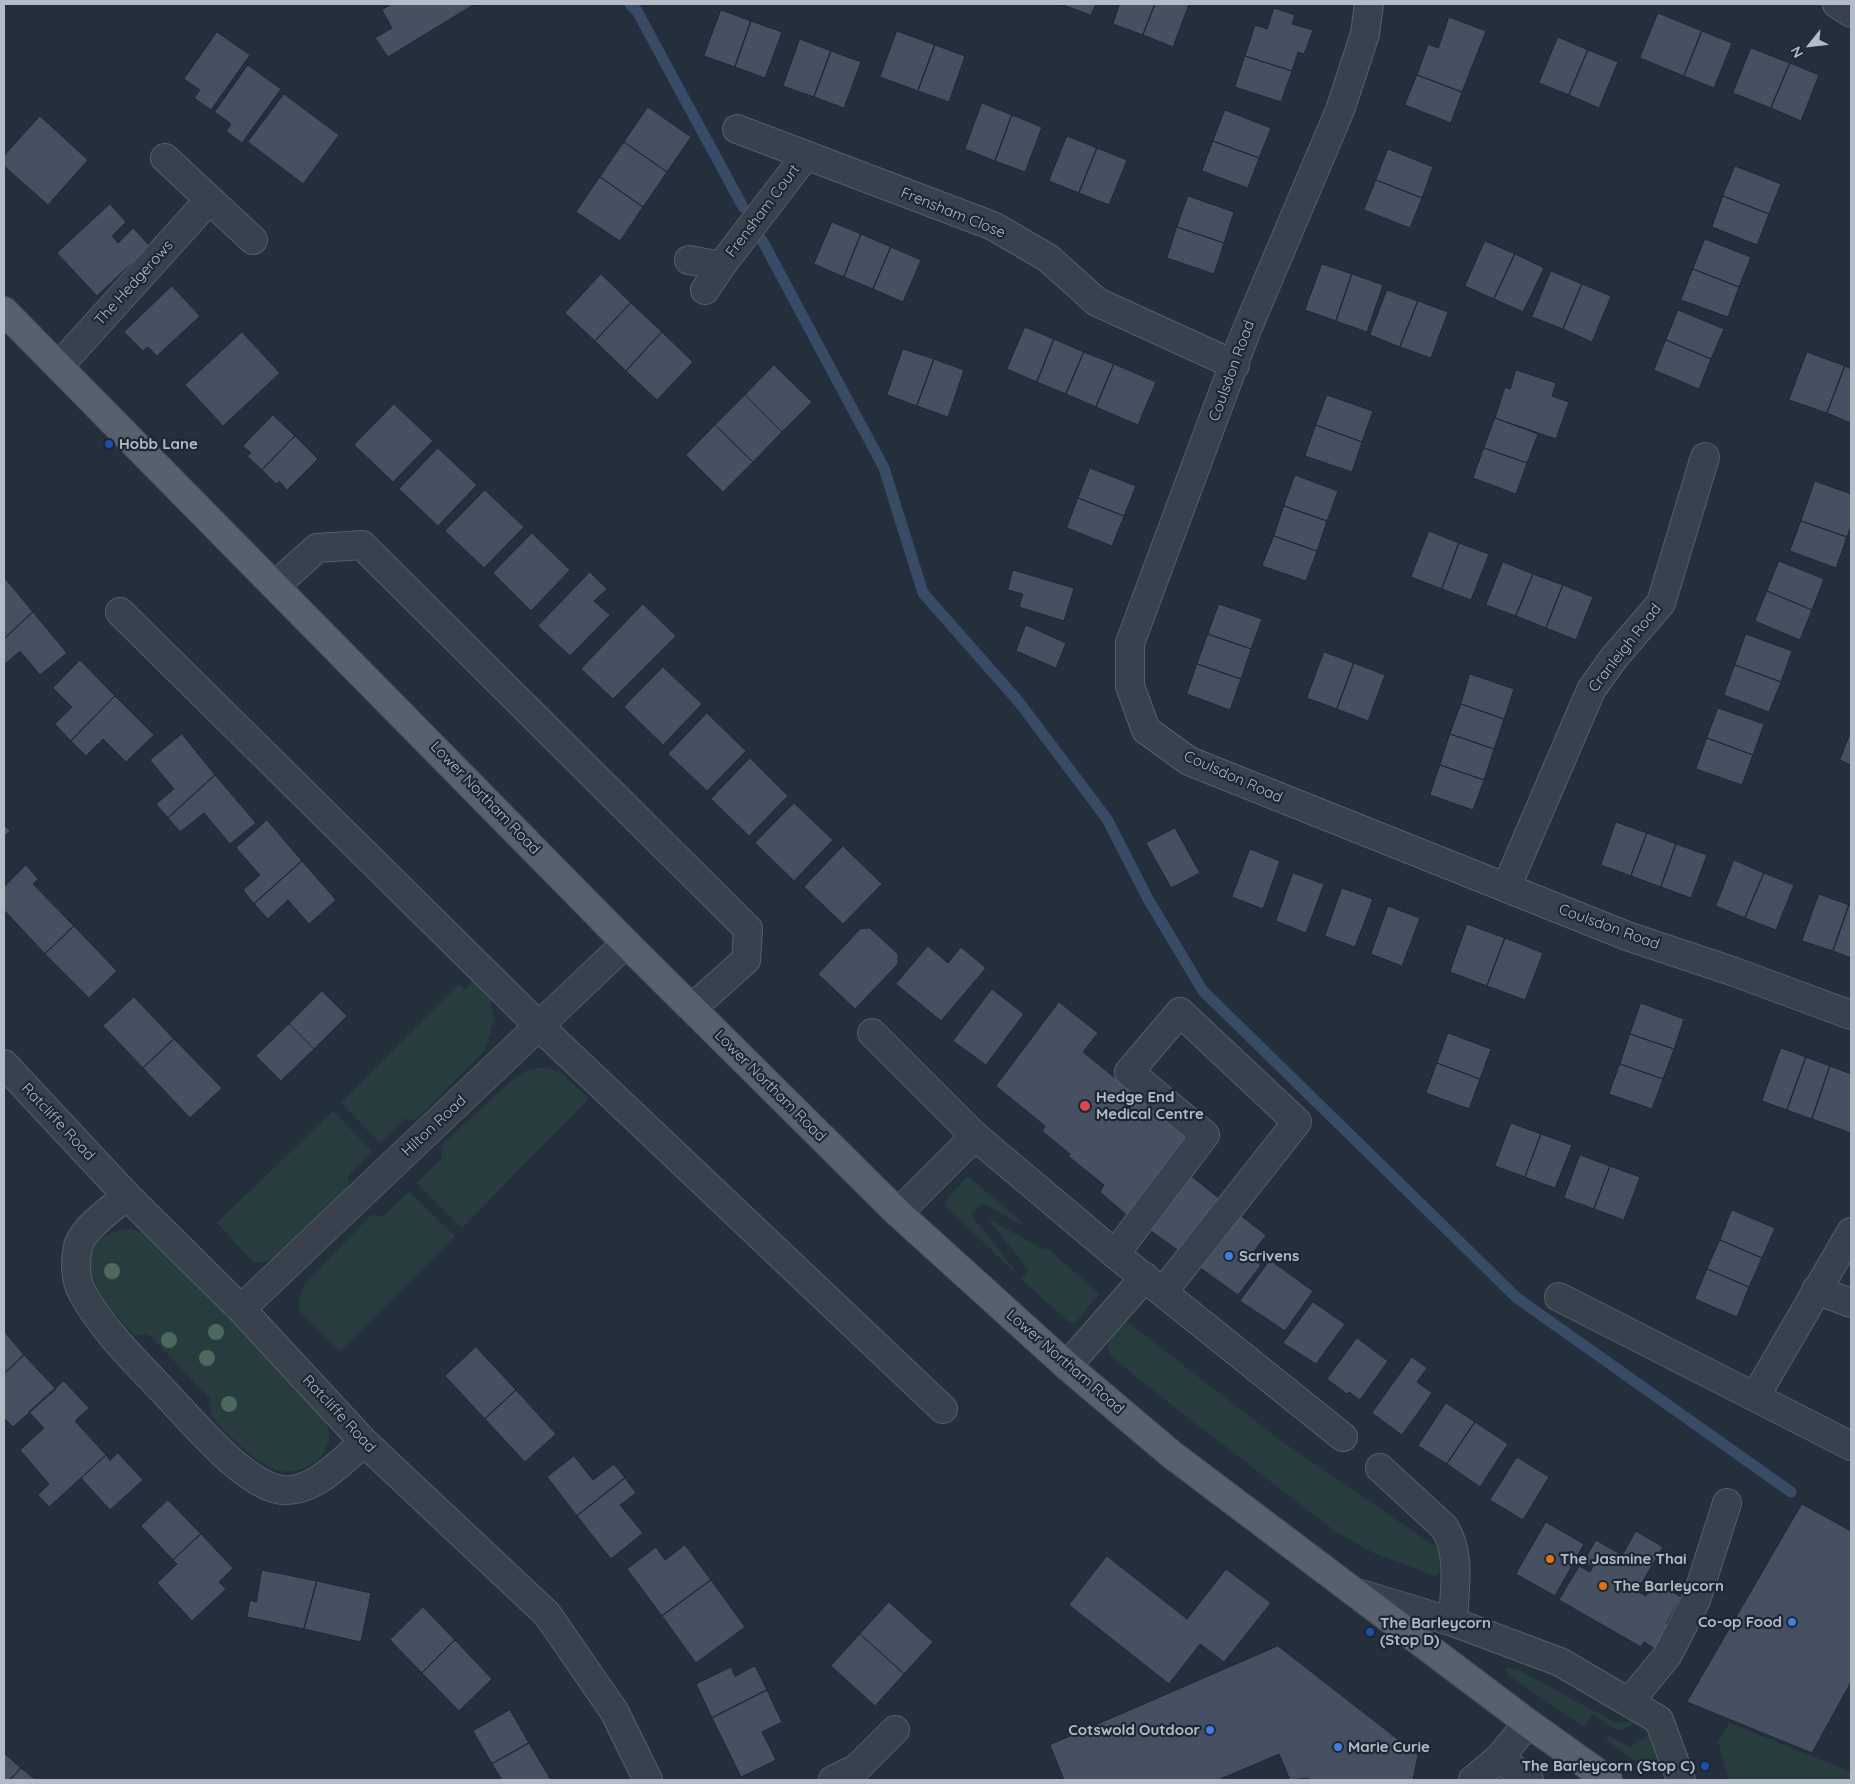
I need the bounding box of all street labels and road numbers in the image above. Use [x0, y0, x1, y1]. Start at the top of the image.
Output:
street label: Frensham Court [722, 161, 804, 261]
street label: Frensham Close [898, 184, 1008, 242]
street label: The Hedgerows [91, 237, 177, 329]
street label: Coulsdon Road [1205, 318, 1259, 424]
street label: Cranleigh Road [1585, 600, 1665, 696]
street label: Lower Northam Road [426, 738, 544, 858]
street label: Coulsdon Road [1181, 747, 1285, 807]
street label: Coulsdon Road [1556, 900, 1662, 954]
street label: Lower Northam Road [711, 1027, 829, 1145]
street label: Ratcliffe Road [18, 1080, 98, 1164]
street label: Hilton Road [398, 1092, 470, 1160]
street label: Lower Northam Road [1002, 1306, 1128, 1418]
street label: Ratcliffe Road [299, 1372, 379, 1456]

